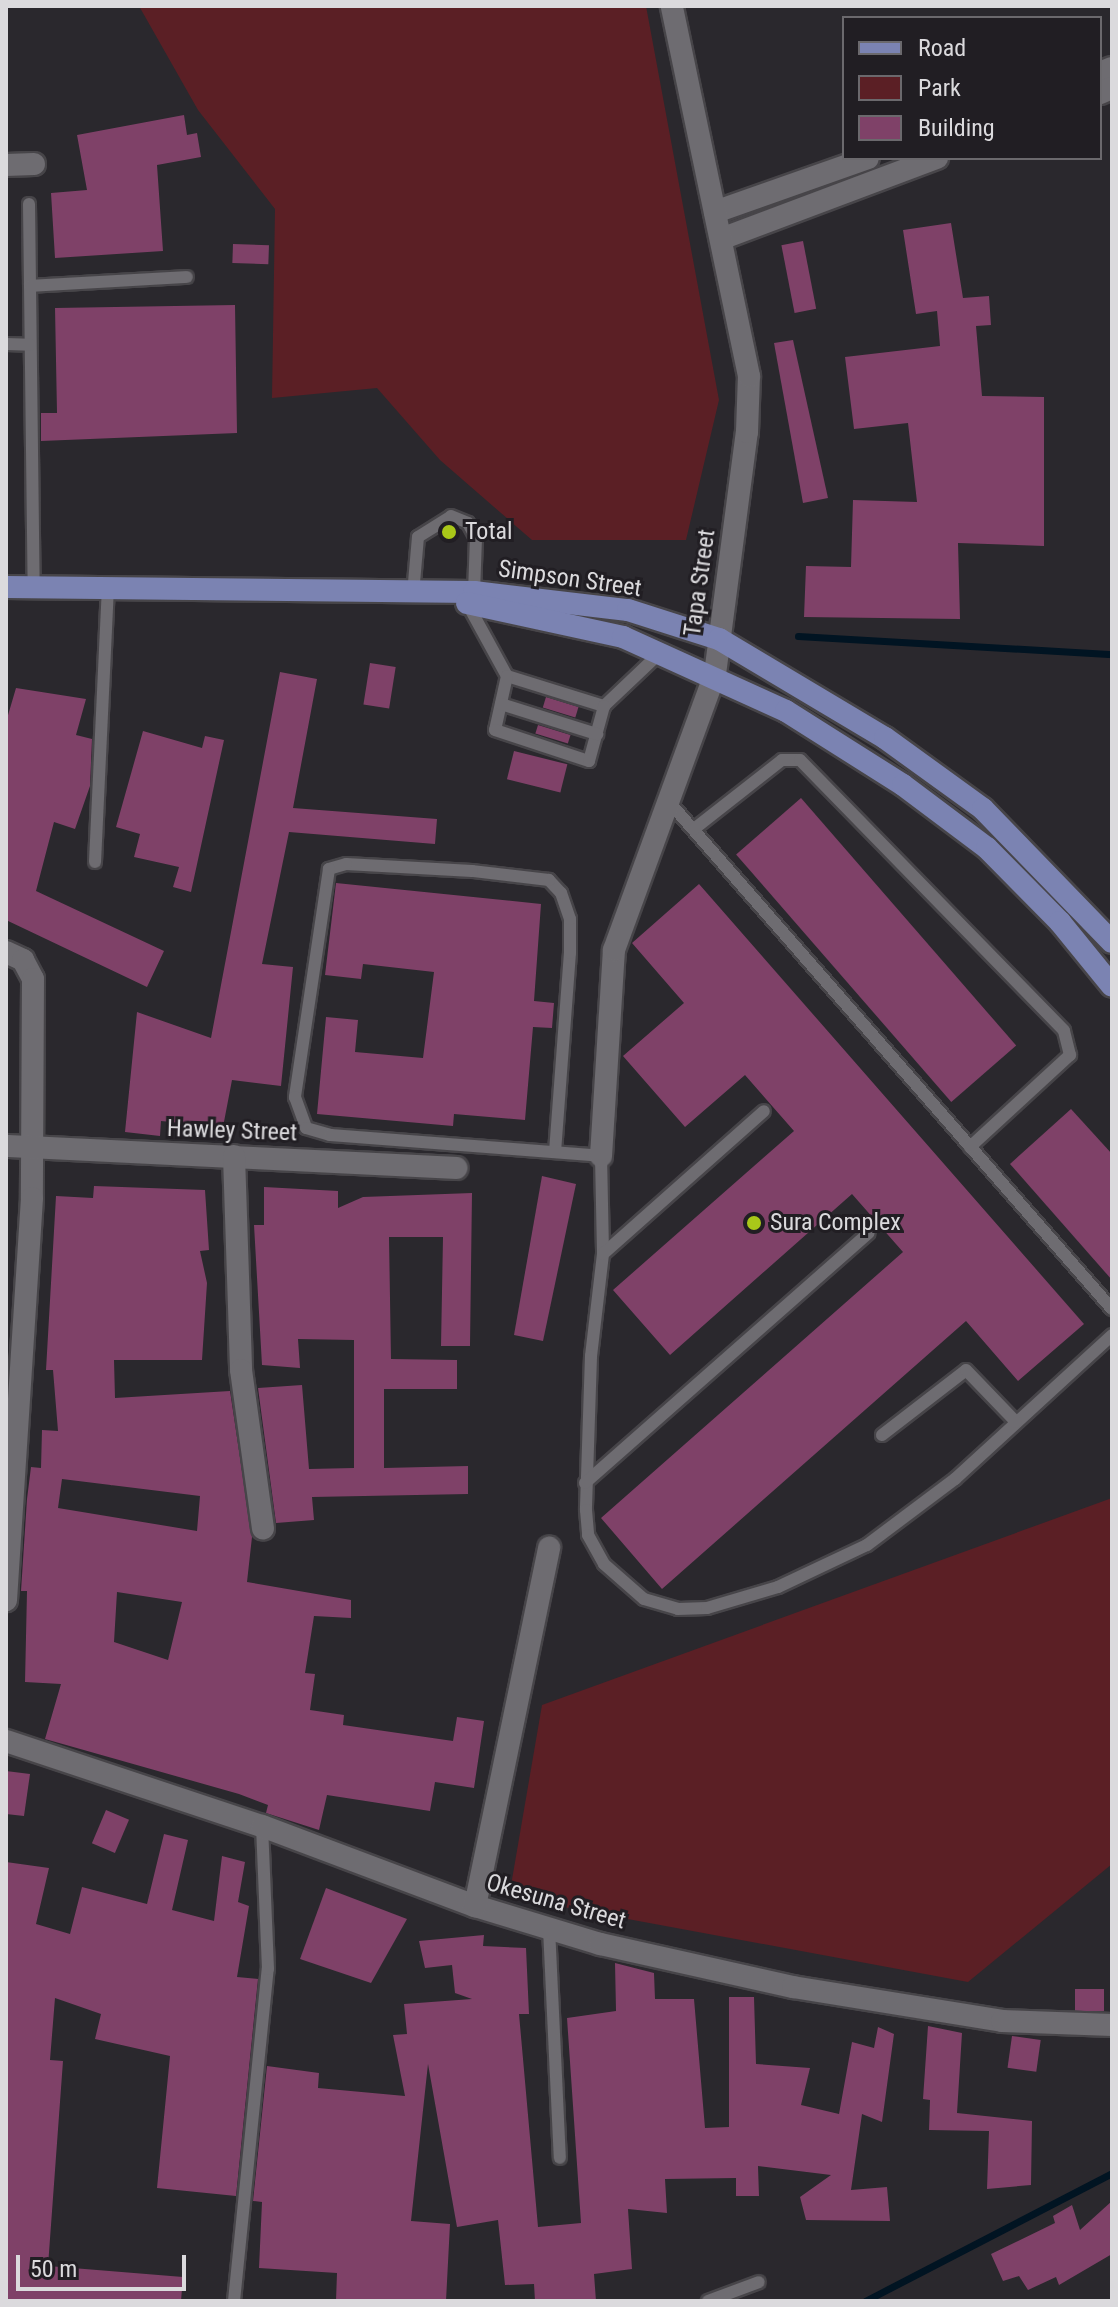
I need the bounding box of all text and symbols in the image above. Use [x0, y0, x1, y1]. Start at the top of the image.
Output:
legend [842, 16, 1102, 160]
text: Road [918, 34, 966, 62]
text: Park [918, 74, 961, 102]
text: Building [918, 114, 995, 142]
place label: Total [465, 518, 512, 546]
marker: Total [440, 523, 458, 541]
street label: Tapa Street [678, 528, 722, 638]
street label: Simpson Street [497, 555, 643, 603]
street label: Hawley Street [166, 1114, 298, 1148]
place label: Sura Complex [770, 1209, 901, 1237]
marker: Sura Complex [745, 1214, 763, 1232]
street label: Okesuna Street [483, 1868, 629, 1936]
scale bar [20, 2239, 190, 2289]
text: 50 m [30, 2255, 77, 2283]

